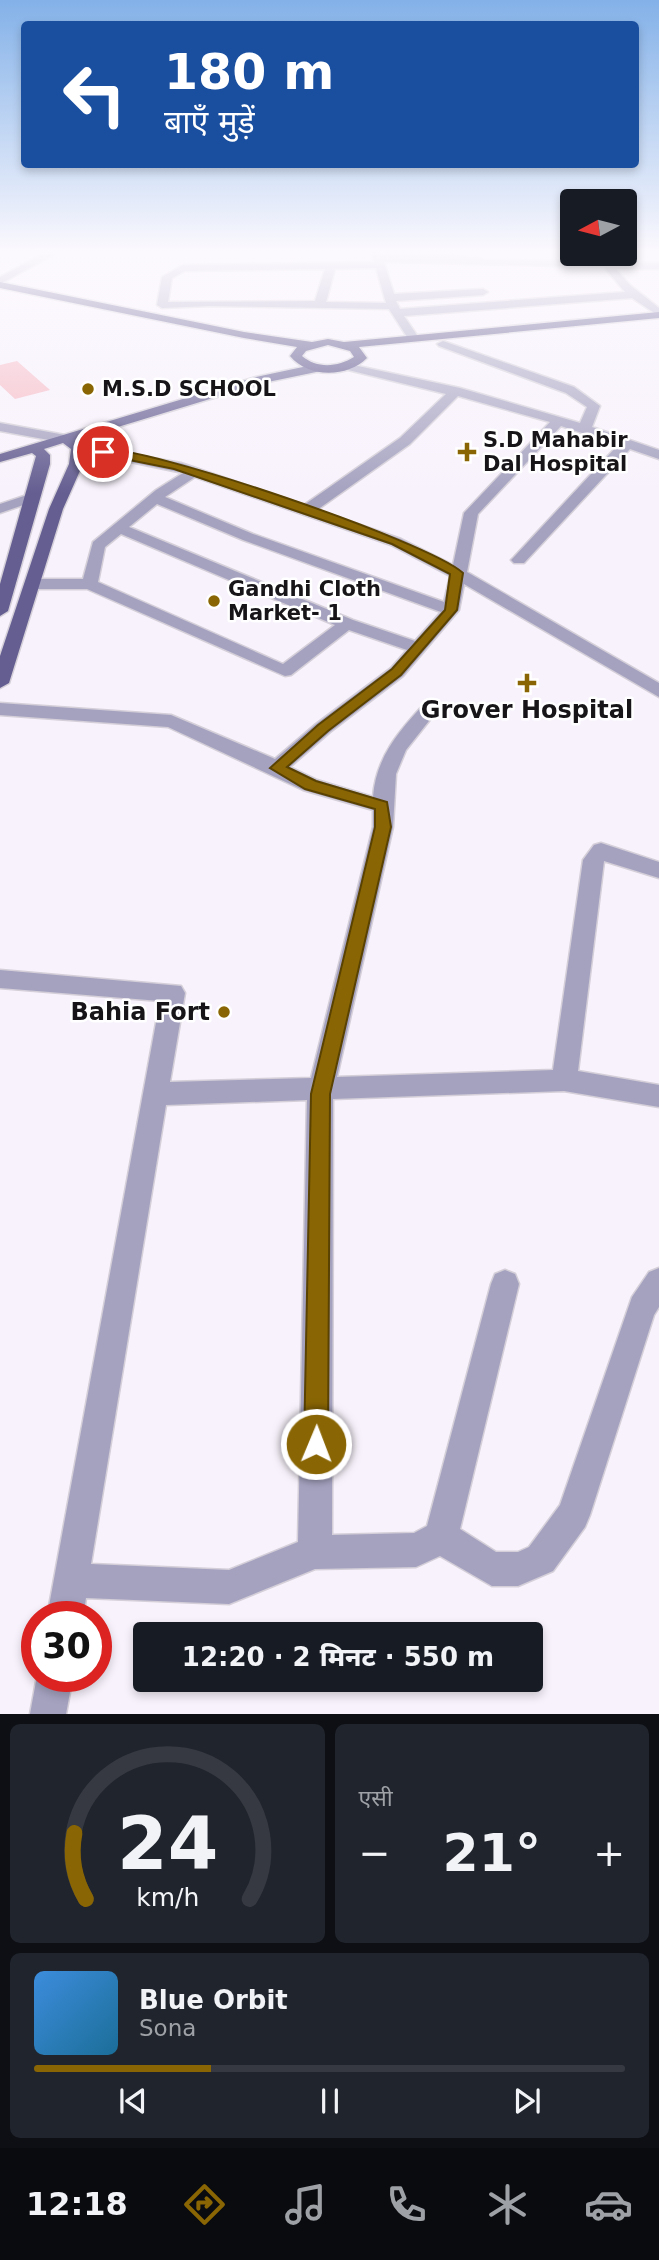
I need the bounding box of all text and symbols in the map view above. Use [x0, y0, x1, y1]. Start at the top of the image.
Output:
text: 180 m [164, 44, 334, 101]
icon: left [49, 49, 140, 140]
text: बाएँ मुड़ें [164, 103, 255, 141]
north arrow [560, 189, 637, 266]
map controls [560, 189, 637, 266]
place label: M.S.D SCHOOL [102, 377, 276, 401]
marker: M.S.D SCHOOL [80, 381, 96, 397]
pin [73, 422, 133, 482]
place label: S.D Mahabir Dal Hospital [483, 428, 628, 476]
icon: arrive [84, 433, 122, 471]
marker: S.D Mahabir Dal Hospital [457, 442, 477, 462]
place label: Gandhi Cloth Market- 1 [228, 577, 381, 625]
marker: Gandhi Cloth Market- 1 [206, 593, 222, 609]
marker: Grover Hospital [517, 673, 537, 693]
place label: Grover Hospital [421, 696, 633, 724]
place label: Bahia Fort [70, 998, 210, 1026]
marker: Bahia Fort [216, 1004, 232, 1020]
position arrow [279, 1407, 353, 1481]
speed limit sign: 30 [21, 1601, 112, 1692]
text: 12:20 · 2 मिनट · 550 m [182, 1642, 494, 1672]
text: एसी [359, 1785, 393, 1811]
text: 24 [117, 1802, 218, 1887]
text: 21° [443, 1823, 541, 1883]
text: − [359, 1831, 390, 1875]
text: + [593, 1831, 625, 1875]
text: km/h [136, 1883, 199, 1912]
text: Blue Orbit [139, 1985, 288, 2015]
text: Sona [139, 2015, 196, 2041]
icon: previous [114, 2082, 152, 2120]
icon: pause [311, 2082, 349, 2120]
icon: next [508, 2082, 546, 2120]
icon: directions [180, 2180, 229, 2229]
icon: music [281, 2180, 330, 2229]
icon: phone [382, 2180, 431, 2229]
icon: climate [483, 2180, 532, 2229]
icon: car [584, 2180, 633, 2229]
text: 12:18 [26, 2185, 128, 2223]

